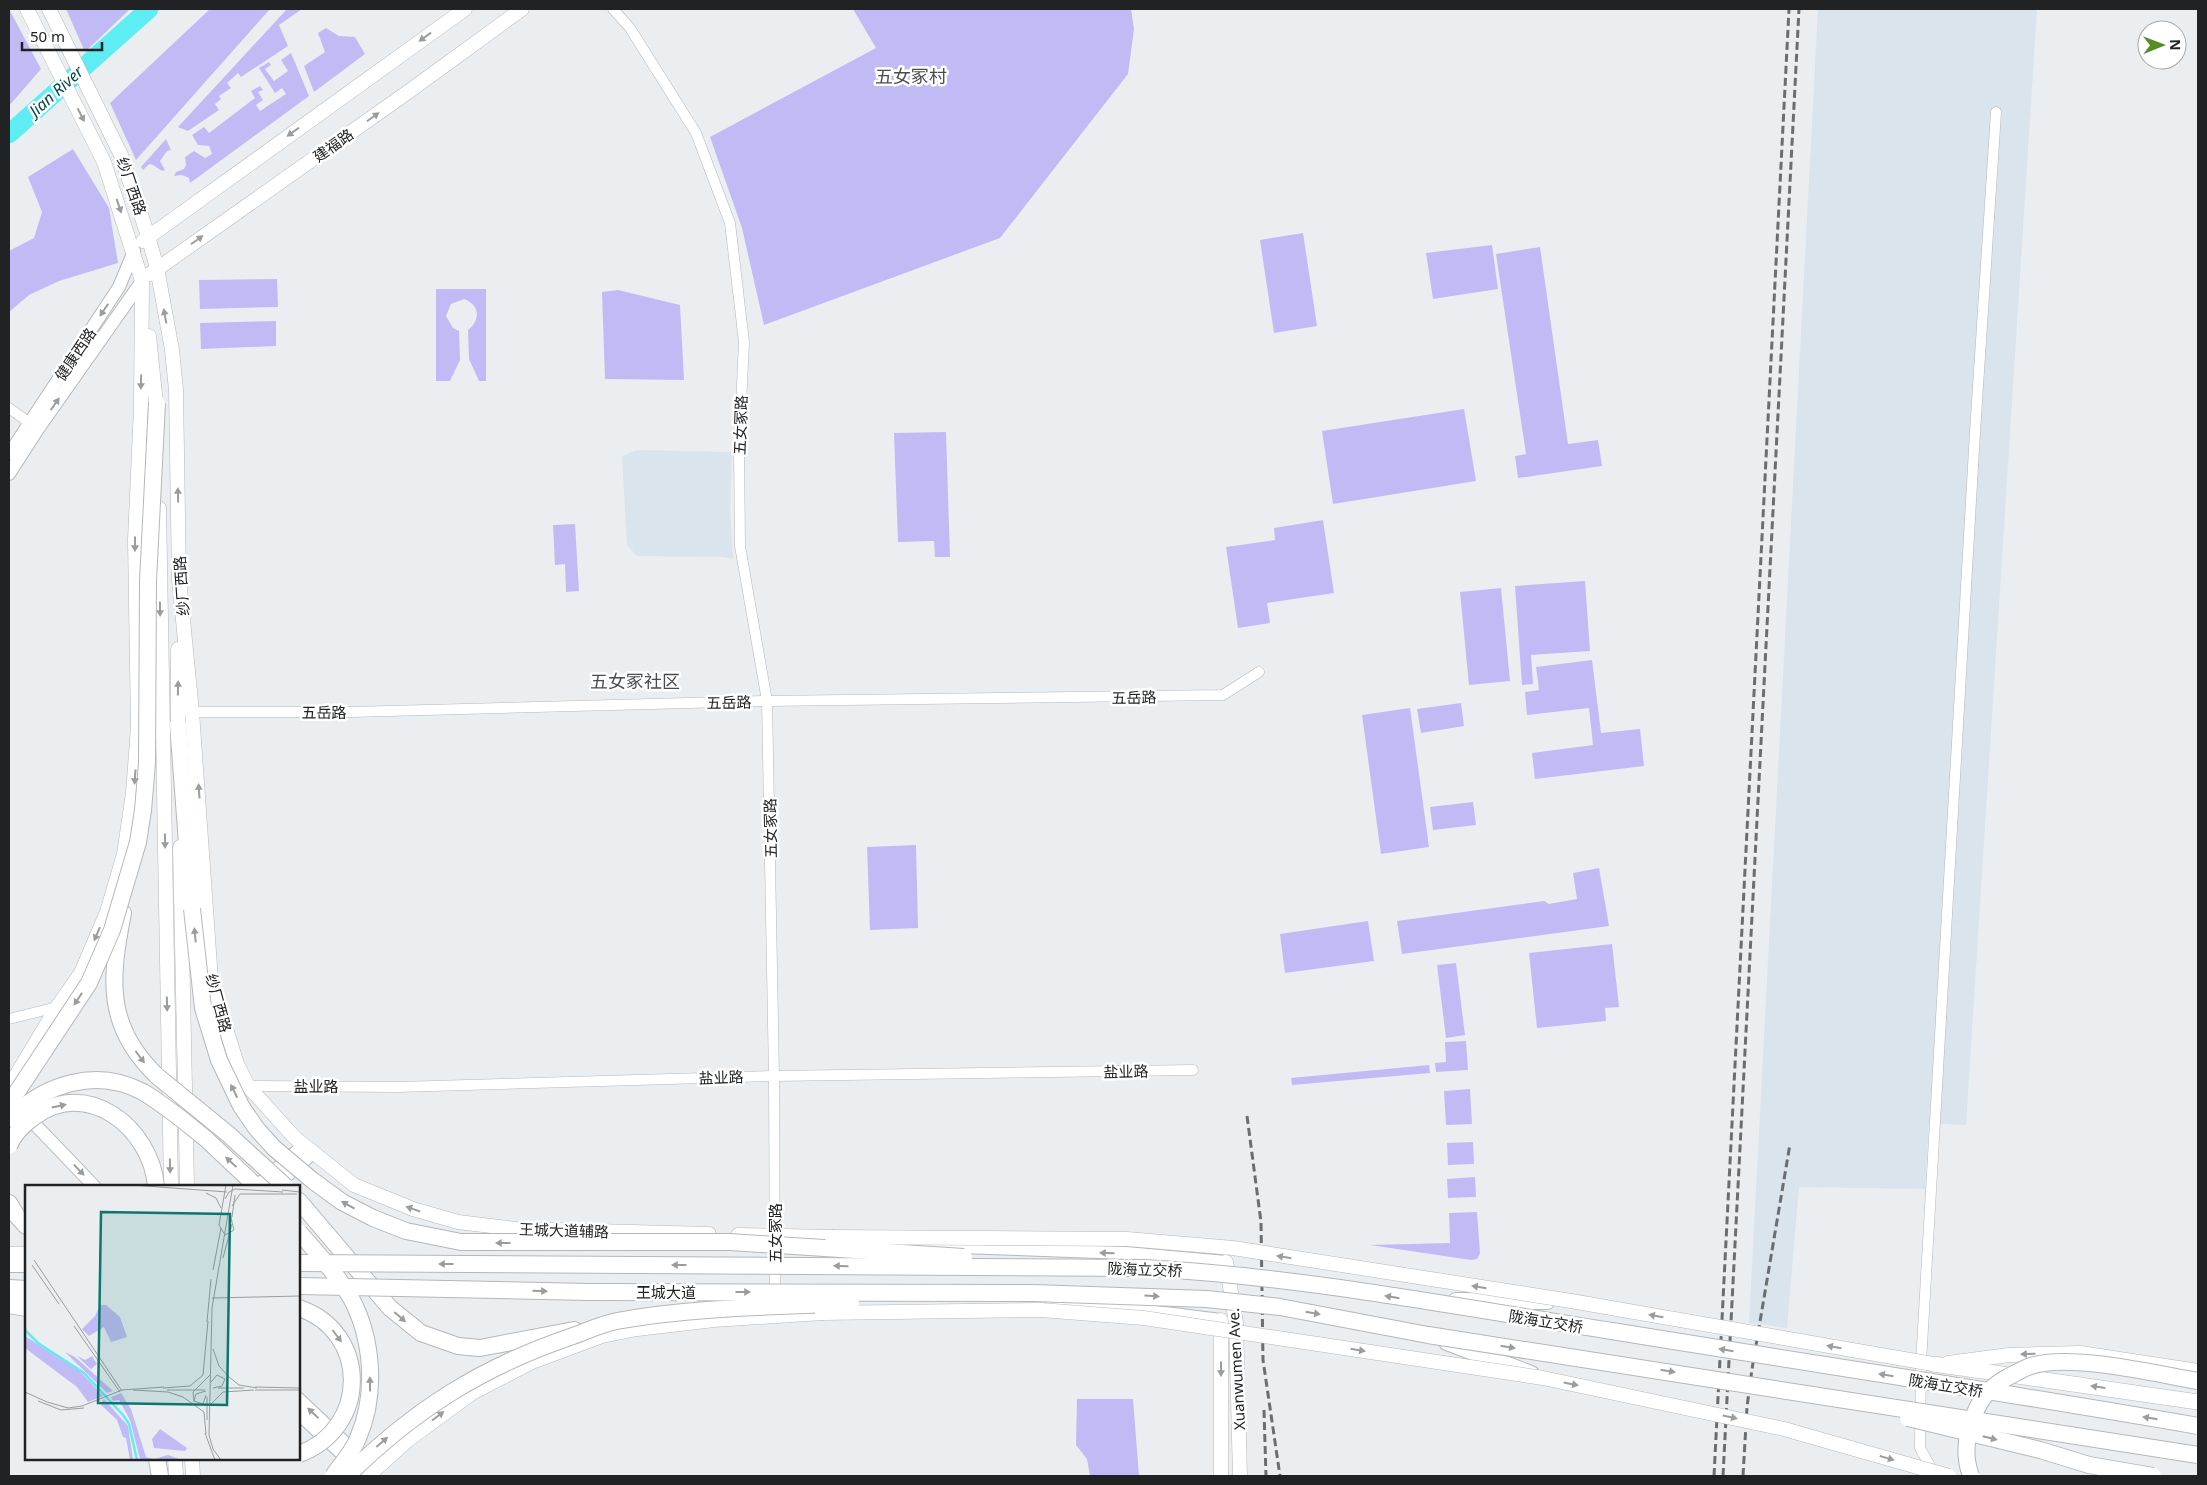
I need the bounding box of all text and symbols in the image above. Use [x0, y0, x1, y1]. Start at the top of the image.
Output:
scale bar [22, 20, 102, 52]
north arrow [2137, 20, 2187, 70]
text: 50 m [30, 26, 65, 46]
one-way arrow [418, 32, 432, 42]
text: N [2166, 39, 2185, 51]
water label: Jian River [22, 60, 88, 123]
district label: 五女冢村 [875, 64, 947, 88]
one-way arrow [77, 108, 85, 122]
one-way arrow [366, 112, 380, 122]
street label: 建福路 [309, 124, 357, 166]
one-way arrow [286, 127, 300, 137]
street label: 纱厂西路 [113, 154, 151, 218]
one-way arrow [116, 199, 124, 214]
one-way arrow [190, 235, 203, 245]
one-way arrow [100, 303, 109, 316]
one-way arrow [161, 307, 169, 323]
street label: 健康西路 [50, 324, 100, 384]
one-way arrow [137, 374, 145, 390]
street label: 五女冢路 [729, 395, 751, 455]
one-way arrow [50, 397, 60, 411]
one-way arrow [174, 487, 182, 503]
one-way arrow [131, 536, 139, 552]
street label: 纱厂西路 [169, 555, 193, 617]
one-way arrow [157, 601, 165, 617]
district label: 五女冢社区 [590, 669, 680, 693]
one-way arrow [174, 680, 182, 696]
street label: 五岳路 [1111, 687, 1157, 707]
street label: 五岳路 [706, 692, 752, 712]
street label: 五岳路 [301, 702, 347, 722]
one-way arrow [130, 769, 138, 785]
one-way arrow [194, 783, 202, 799]
street label: 五女冢路 [759, 798, 781, 858]
one-way arrow [161, 834, 169, 850]
one-way arrow [93, 927, 101, 941]
one-way arrow [191, 927, 199, 943]
street label: 纱厂西路 [202, 971, 236, 1035]
one-way arrow [73, 992, 83, 1006]
one-way arrow [164, 996, 172, 1012]
one-way arrow [134, 1050, 145, 1063]
street label: 盐业路 [1103, 1061, 1149, 1081]
street label: 盐业路 [698, 1066, 744, 1088]
street label: 盐业路 [293, 1076, 339, 1096]
one-way arrow [230, 1084, 238, 1099]
one-way arrow [51, 1102, 67, 1110]
one-way arrow [225, 1156, 237, 1168]
one-way arrow [166, 1159, 174, 1175]
one-way arrow [73, 1164, 85, 1176]
inset map [25, 1185, 300, 1460]
one-way arrow [341, 1200, 354, 1209]
street label: 五女冢路 [765, 1203, 785, 1263]
one-way arrow [406, 1205, 421, 1212]
street label: 王城大道辅路 [519, 1218, 609, 1242]
one-way arrow [495, 1239, 511, 1247]
one-way arrow [1099, 1248, 1115, 1256]
one-way arrow [1275, 1252, 1291, 1260]
street label: 陇海立交桥 [1107, 1258, 1183, 1280]
one-way arrow [438, 1260, 454, 1268]
one-way arrow [670, 1261, 686, 1269]
one-way arrow [833, 1262, 849, 1270]
street label: 王城大道 [636, 1282, 696, 1302]
one-way arrow [1470, 1282, 1486, 1290]
one-way arrow [532, 1287, 548, 1295]
one-way arrow [735, 1288, 751, 1296]
one-way arrow [1144, 1293, 1160, 1301]
one-way arrow [1384, 1293, 1400, 1301]
street label: 陇海立交桥 [1507, 1305, 1585, 1337]
street label: Xuanwumen Ave. [1223, 1307, 1249, 1431]
one-way arrow [1305, 1310, 1321, 1318]
one-way arrow [393, 1311, 406, 1322]
one-way arrow [1648, 1311, 1664, 1319]
one-way arrow [332, 1330, 342, 1343]
one-way arrow [1825, 1342, 1841, 1350]
one-way arrow [1500, 1343, 1516, 1351]
one-way arrow [1717, 1345, 1733, 1353]
one-way arrow [1351, 1347, 1367, 1355]
one-way arrow [2020, 1350, 2036, 1358]
one-way arrow [1217, 1361, 1225, 1377]
one-way arrow [1661, 1368, 1677, 1376]
street label: 陇海立交桥 [1907, 1369, 1985, 1401]
one-way arrow [1878, 1371, 1894, 1379]
one-way arrow [365, 1376, 373, 1392]
one-way arrow [1563, 1380, 1579, 1388]
one-way arrow [2090, 1383, 2106, 1391]
one-way arrow [308, 1407, 320, 1419]
one-way arrow [431, 1411, 444, 1422]
one-way arrow [1722, 1413, 1737, 1421]
one-way arrow [2142, 1413, 2158, 1421]
one-way arrow [1982, 1434, 1997, 1442]
one-way arrow [375, 1437, 388, 1448]
one-way arrow [1879, 1455, 1894, 1463]

